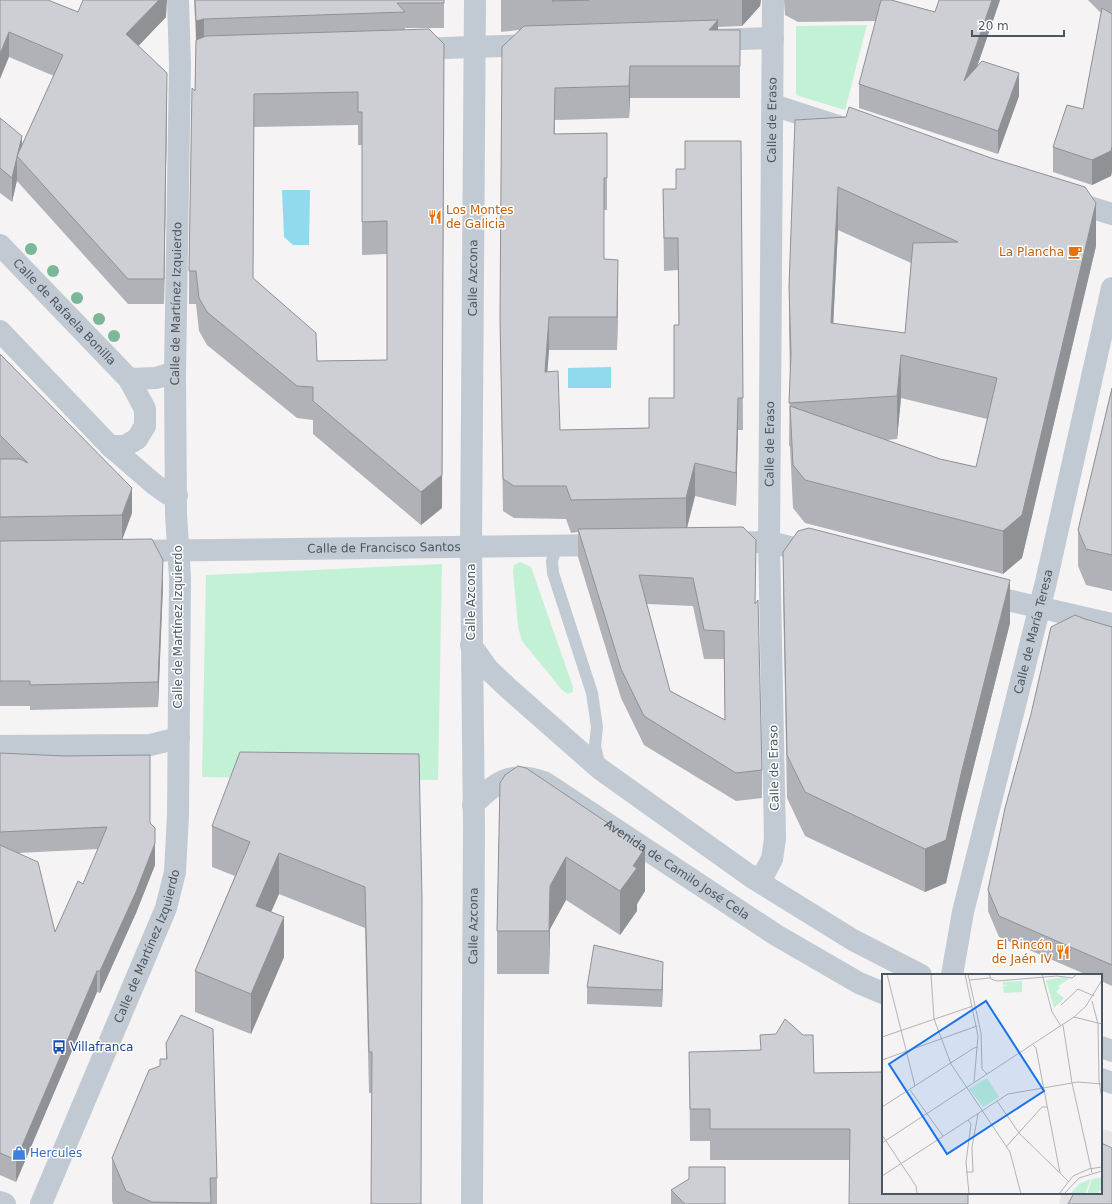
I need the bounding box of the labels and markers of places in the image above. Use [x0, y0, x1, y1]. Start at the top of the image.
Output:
place label: Los Montes de Galicia [446, 203, 514, 231]
restaurant icon: Los Montes de Galicia [427, 209, 443, 225]
cafe icon: La Plancha [1067, 244, 1083, 260]
place label: La Plancha [999, 245, 1064, 259]
place label: El Rincón de Jaén IV [992, 938, 1053, 966]
restaurant icon: El Rincón de Jaén IV [1055, 944, 1071, 960]
bus stop icon: Villafranca [51, 1039, 67, 1055]
place label: Villafranca [70, 1040, 133, 1054]
shop icon: Hercules [11, 1145, 27, 1161]
place label: Hercules [30, 1146, 82, 1160]

